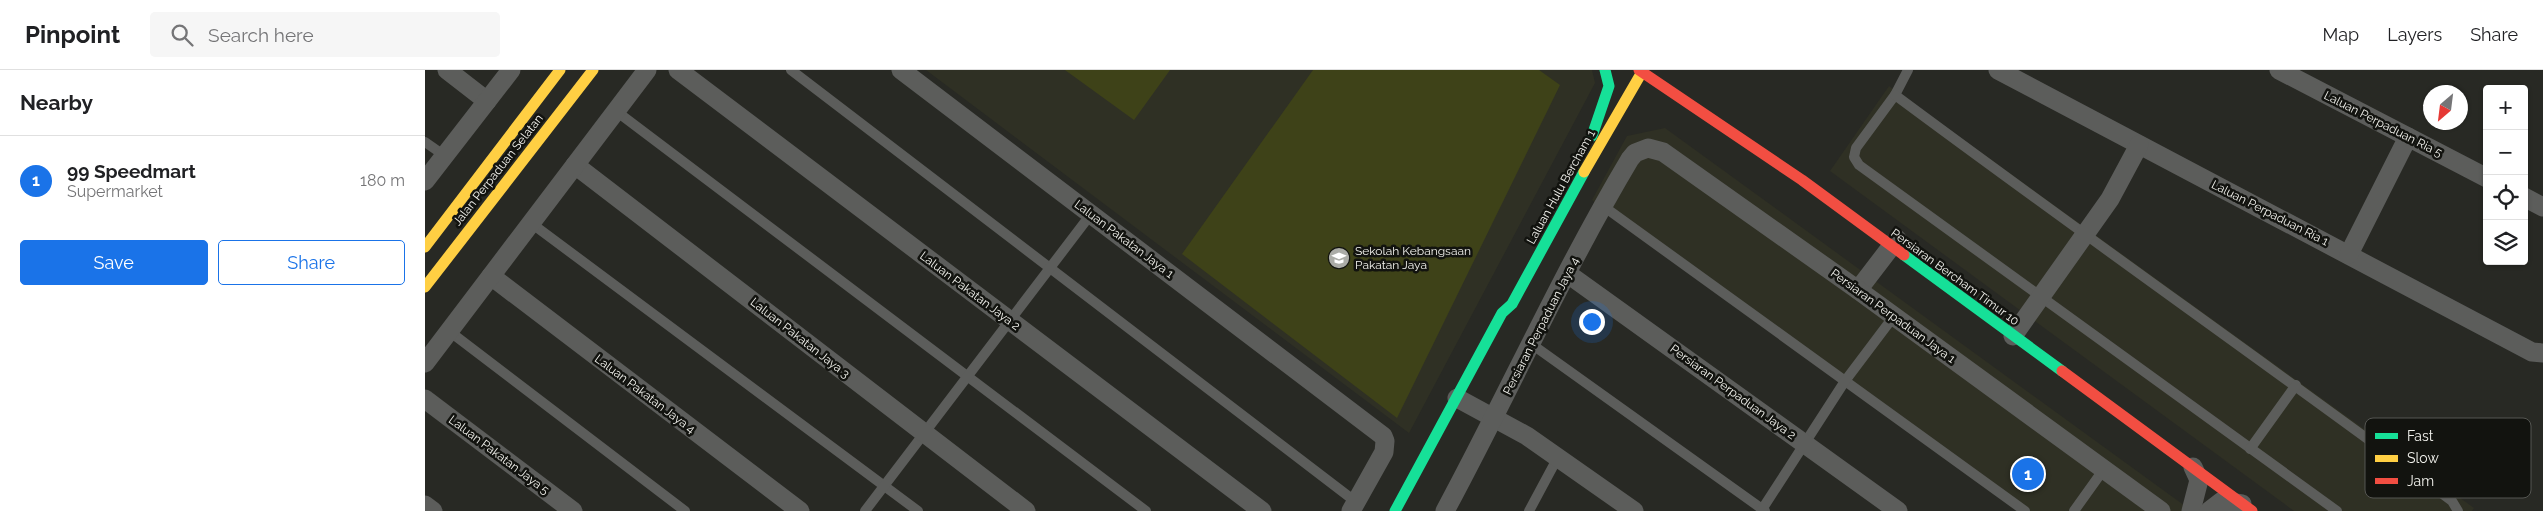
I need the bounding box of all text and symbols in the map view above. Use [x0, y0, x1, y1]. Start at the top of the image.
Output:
search box [150, 12, 500, 57]
text: Pinpoint [25, 20, 120, 49]
icon: search [168, 21, 196, 49]
text: Search here [208, 24, 314, 46]
text: Map [2323, 24, 2359, 45]
text: Layers [2387, 24, 2442, 45]
text: Share [2470, 24, 2518, 45]
north arrow [2423, 85, 2468, 130]
map controls [2483, 85, 2528, 265]
button: + [2483, 85, 2528, 130]
street label: Laluan Perpaduan Ria 5 [2322, 88, 2445, 160]
text: Nearby [20, 90, 93, 115]
street label: Jalan Perpaduan Selatan [450, 112, 546, 228]
street label: Laluan Hulu Bercham 1 [1524, 127, 1598, 247]
button: − [2483, 130, 2528, 175]
text: 99 Speedmart [67, 160, 196, 182]
text: 1 [32, 171, 40, 190]
text: 180 m [360, 171, 405, 190]
button: locate [2483, 175, 2528, 220]
street label: Laluan Perpaduan Ria 1 [2209, 177, 2331, 249]
text: Supermarket [67, 182, 163, 201]
street label: Laluan Pakatan Jaya 1 [1072, 197, 1176, 281]
button: layers [2483, 220, 2528, 265]
street label: Persiaran Bercham Timur 10 [1888, 226, 2022, 328]
button: Save [20, 240, 208, 285]
button: Share [218, 240, 405, 285]
place label: Sekolah Kebangsaan Pakatan Jaya [1355, 244, 1471, 272]
school or university icon: Sekolah Kebangsaan Pakatan Jaya [1327, 246, 1351, 270]
street label: Laluan Pakatan Jaya 2 [917, 249, 1023, 333]
street label: Persiaran Perpaduan Jaya 4 [1500, 255, 1582, 397]
street label: Persiaran Perpaduan Jaya 1 [1828, 266, 1958, 366]
street label: Laluan Pakatan Jaya 3 [748, 295, 852, 381]
your location [1579, 309, 1605, 335]
street label: Persiaran Perpaduan Jaya 2 [1667, 342, 1799, 442]
street label: Laluan Pakatan Jaya 4 [592, 352, 698, 437]
street label: Laluan Pakatan Jaya 5 [446, 413, 552, 498]
legend [2365, 418, 2531, 498]
text: Fast [2407, 428, 2434, 444]
text: Slow [2407, 450, 2439, 466]
pin: 1 [2012, 455, 2044, 493]
text: Jam [2407, 473, 2434, 489]

